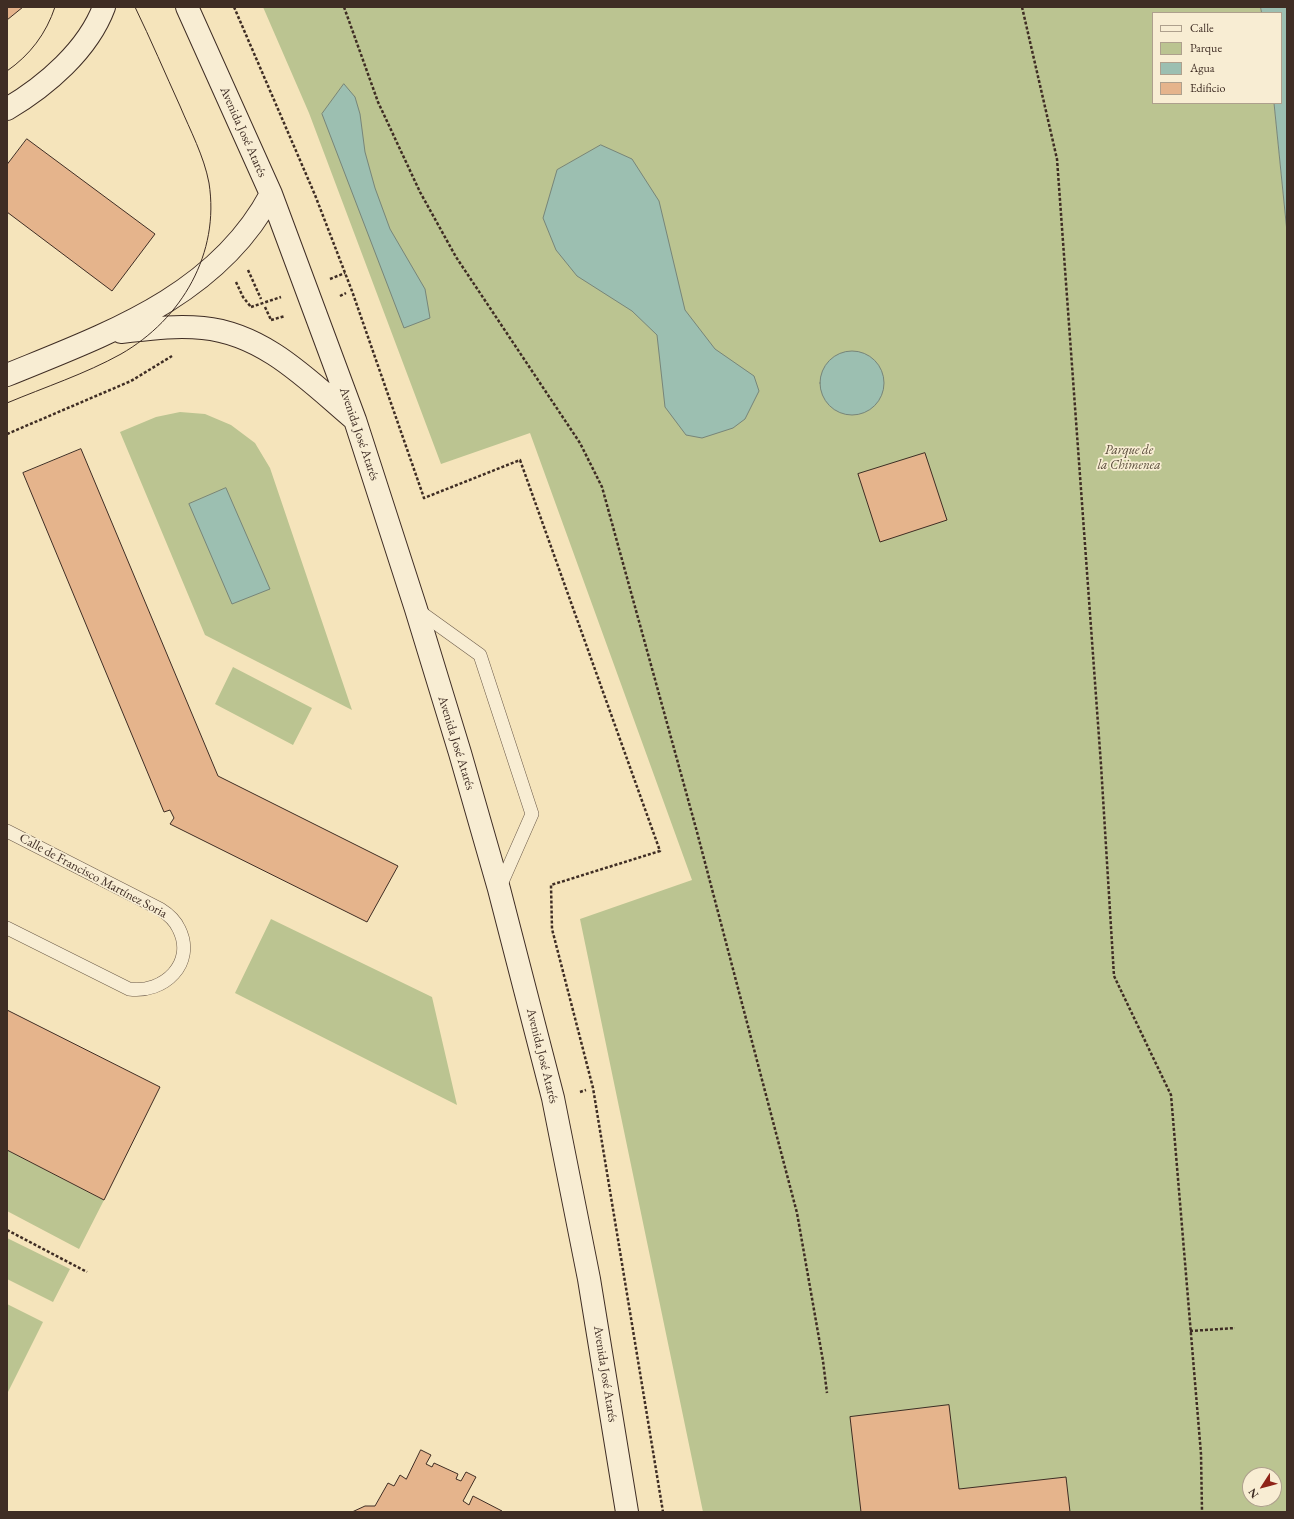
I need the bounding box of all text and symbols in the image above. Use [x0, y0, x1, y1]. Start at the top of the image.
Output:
legend [1152, 12, 1282, 104]
text: Calle [1190, 20, 1214, 36]
text: Parque [1190, 40, 1222, 56]
text: Agua [1190, 60, 1215, 76]
text: Edificio [1190, 80, 1225, 96]
street label: Avenida José Atarés [216, 84, 270, 180]
street label: Avenida José Atarés [336, 385, 382, 483]
park label: Parque de la Chimenea [1097, 442, 1161, 473]
street label: Avenida José Atarés [434, 694, 478, 792]
street label: Calle de Francisco Martínez Soria [16, 830, 170, 922]
street label: Avenida José Atarés [523, 1007, 561, 1105]
street label: Avenida José Atarés [590, 1325, 620, 1423]
north arrow [1242, 1467, 1282, 1507]
text: N [1245, 1486, 1261, 1501]

